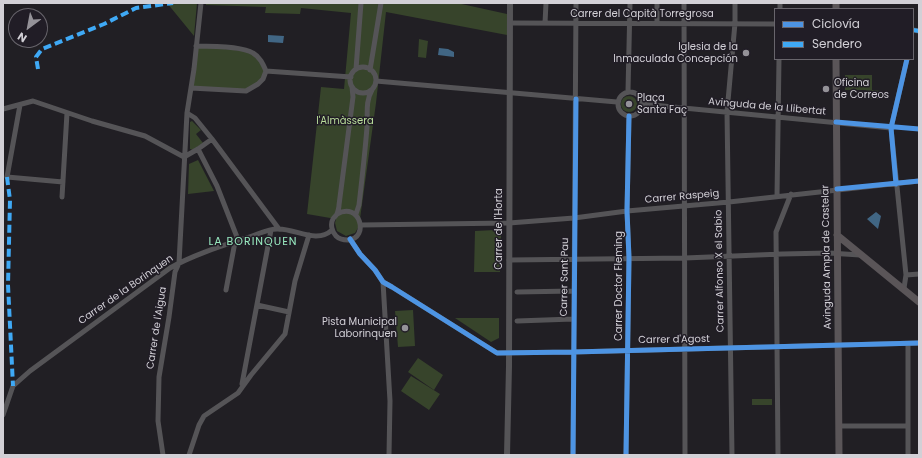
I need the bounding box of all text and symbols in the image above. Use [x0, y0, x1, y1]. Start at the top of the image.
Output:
north arrow [8, 8, 48, 48]
street label: Carrer del Capità Torregrosa [570, 8, 714, 20]
legend [774, 8, 914, 60]
text: Ciclovía [812, 15, 860, 32]
text: N [14, 28, 30, 46]
text: Sendero [812, 35, 862, 52]
place label: Iglesia de la Inmaculada Concepción [613, 41, 738, 64]
marker: Iglesia de la Inmaculada Concepción [741, 48, 751, 58]
place label: Oficina de Correos [834, 77, 889, 100]
marker: Oficina de Correos [821, 84, 831, 94]
place label: Plaça Santa Faç [637, 92, 687, 116]
street label: Avinguda de la Llibertat [708, 96, 826, 118]
marker: Plaça Santa Faç [624, 99, 634, 109]
park label: l'Almàssera [316, 115, 374, 127]
street label: Avinguda Ampla de Castelar [820, 185, 834, 329]
street label: Carrer de l'Horta [493, 188, 505, 270]
street label: Carrer Raspeig [644, 188, 720, 206]
street label: Carrer Alfonso X el Sabio [713, 210, 727, 332]
street label: Carrer Doctor Fleming [613, 231, 625, 341]
district label: LA BORINQUEN [208, 235, 298, 249]
street label: Carrer Sant Pau [558, 237, 572, 317]
street label: Carrer de la Borinquen [76, 253, 176, 327]
street label: Carrer de l'Aigua [145, 286, 169, 370]
place label: Pista Municipal Laborinquen [322, 316, 397, 340]
marker: Pista Municipal Laborinquen [400, 323, 410, 333]
street label: Carrer d'Agost [638, 333, 710, 347]

